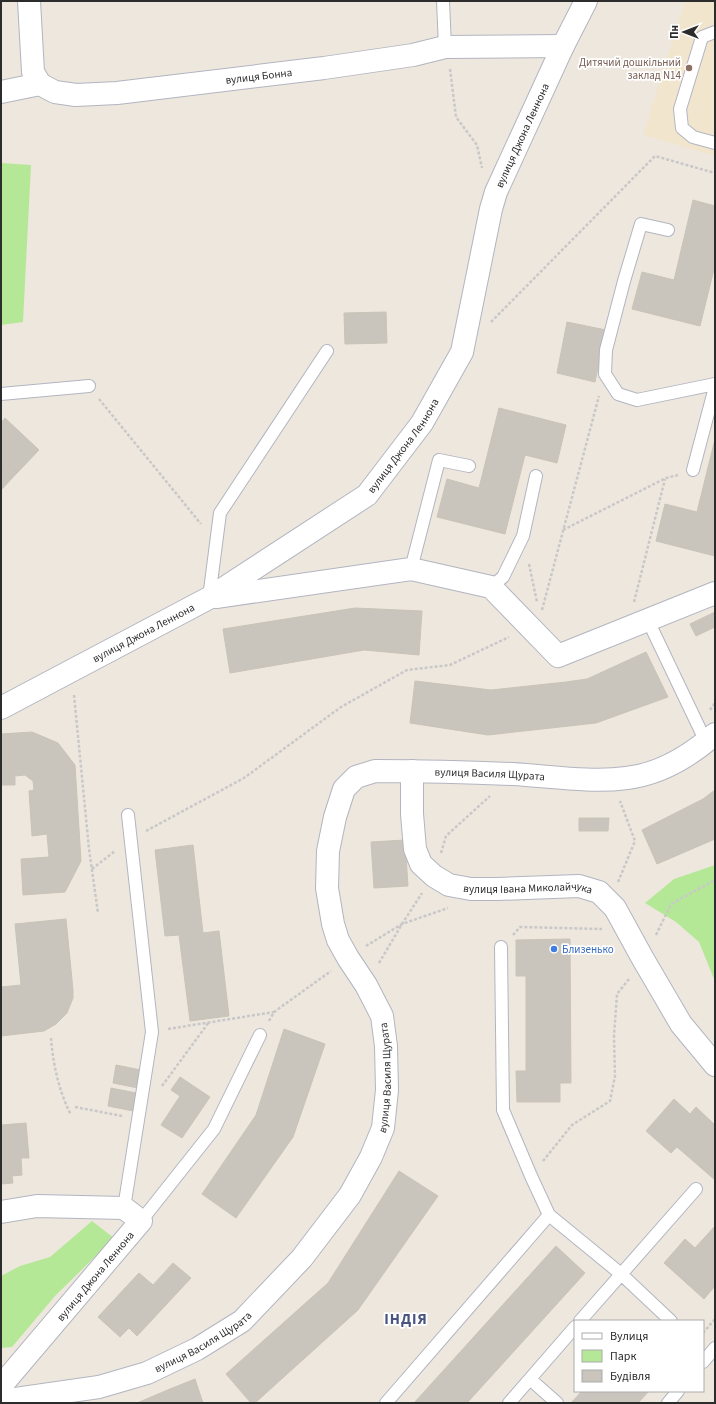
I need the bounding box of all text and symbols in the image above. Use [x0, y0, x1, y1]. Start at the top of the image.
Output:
north arrow [664, 12, 704, 52]
text: Пн [667, 25, 682, 39]
place label: Дитячий дошкільний заклад N14 [579, 55, 682, 83]
marker: Дитячий дошкільний заклад N14 [684, 63, 694, 73]
street label: вулиця Бонна [225, 65, 293, 88]
street label: вулиця Джона Леннона [492, 81, 553, 190]
street label: вулиця Джона Леннона [364, 396, 442, 496]
street label: вулиця Джона Леннона [90, 600, 197, 666]
street label: вулиця Василя Щурата [435, 765, 545, 785]
street label: вулиця Івана Миколайчука [462, 879, 594, 898]
place label: Близенько [562, 942, 614, 957]
marker: Близенько [549, 944, 559, 954]
street label: вулиця Василя Щурата [375, 1022, 395, 1135]
street label: вулиця Джона Леннона [53, 1228, 138, 1325]
street label: вулиця Василя Щурата [152, 1308, 255, 1376]
district label: ІНДІЯ [384, 1309, 428, 1330]
legend [574, 1320, 704, 1392]
text: Вулиця [610, 1328, 648, 1345]
text: Парк [610, 1348, 636, 1365]
text: Будівля [610, 1368, 650, 1385]

